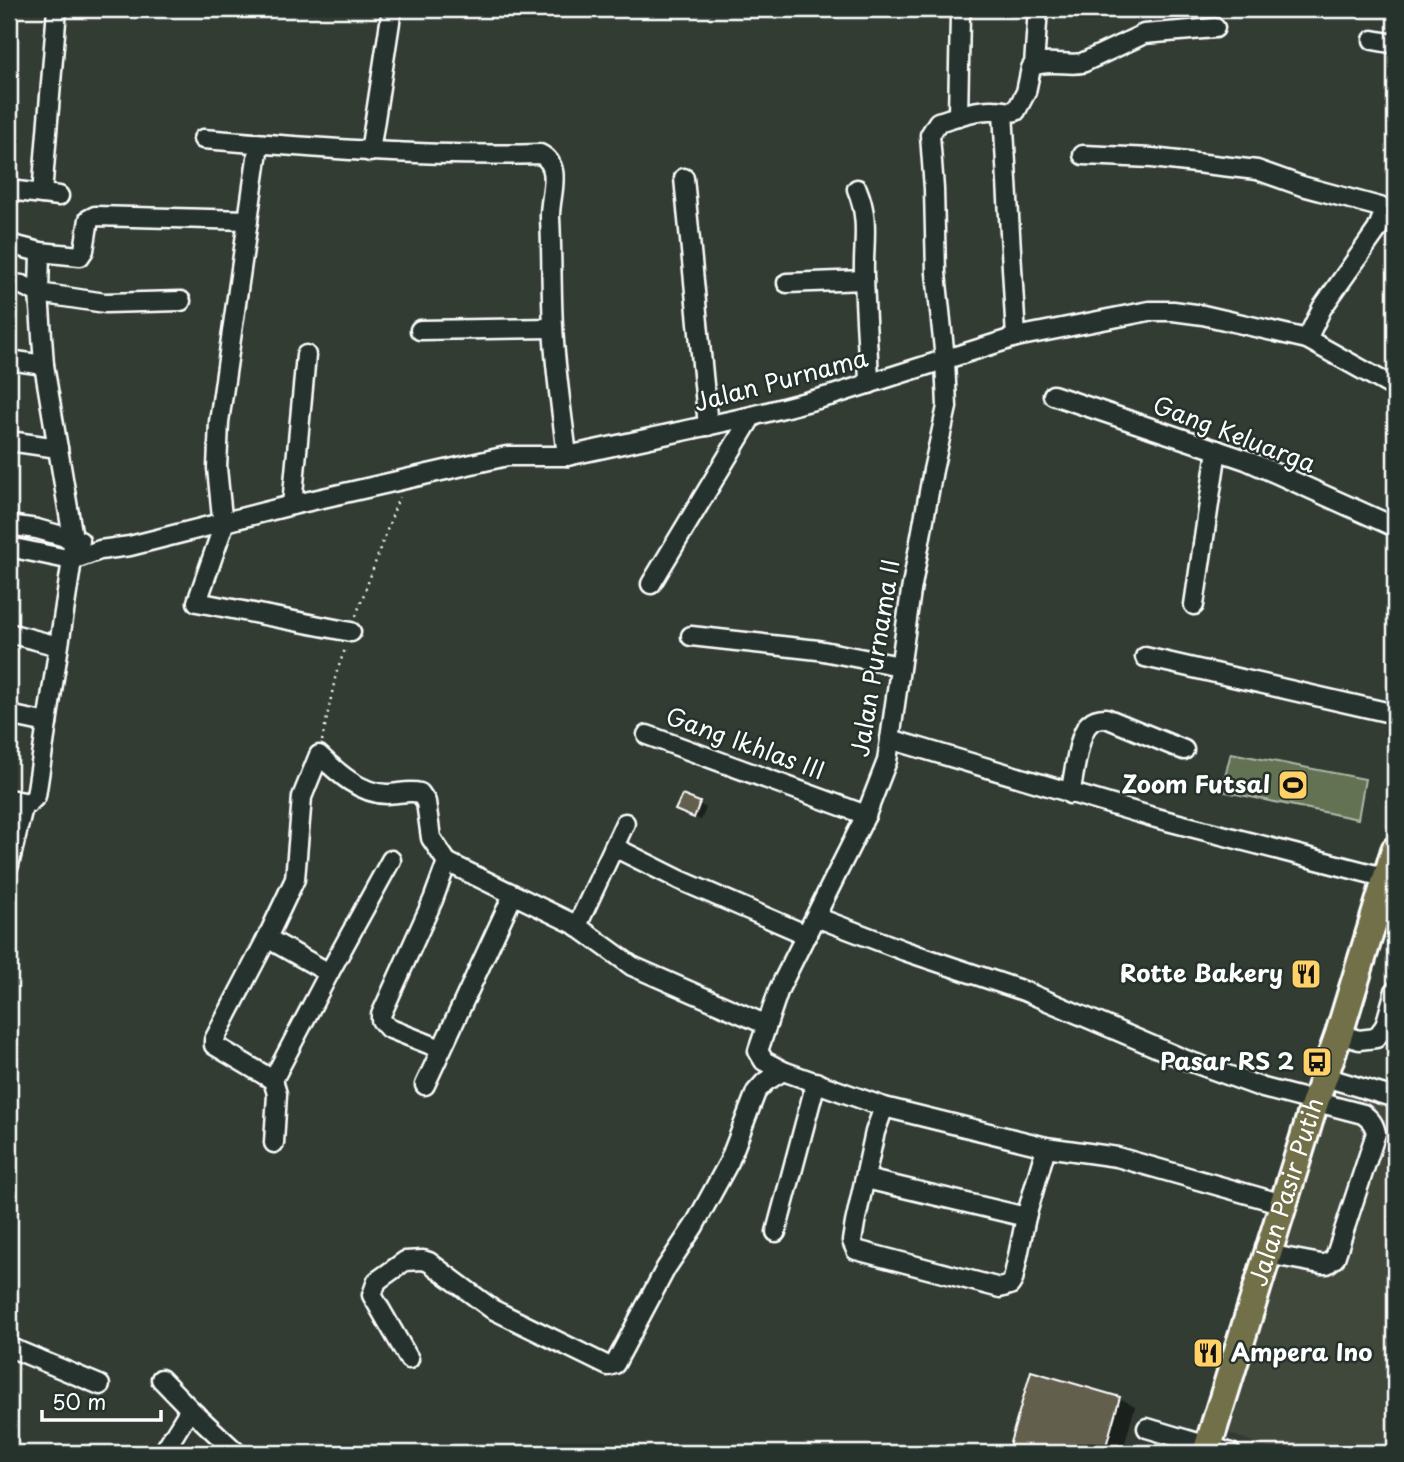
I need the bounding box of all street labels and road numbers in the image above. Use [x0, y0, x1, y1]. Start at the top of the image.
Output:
street label: Jalan Purnama [690, 339, 871, 420]
street label: Gang Keluarga [1148, 386, 1321, 481]
street label: Jalan Purnama II [841, 556, 907, 759]
street label: Gang Ikhlas III [661, 697, 830, 788]
street label: Jalan Pasir Putih [1239, 1093, 1331, 1290]

